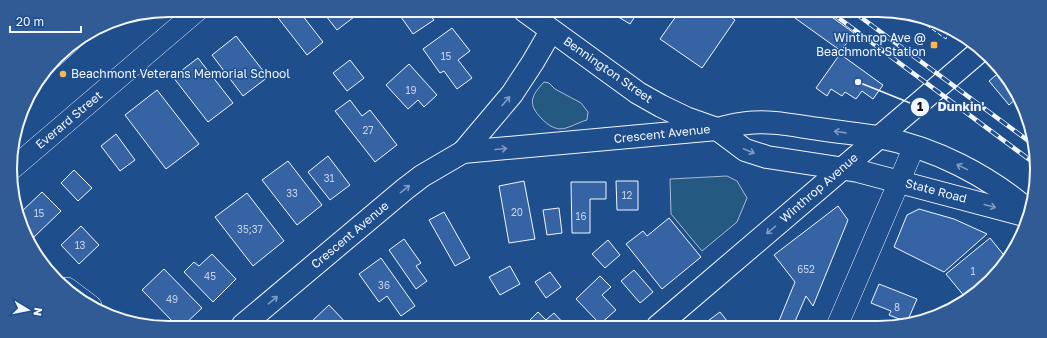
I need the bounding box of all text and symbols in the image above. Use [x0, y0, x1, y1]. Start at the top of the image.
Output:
scale bar [10, 8, 81, 34]
text: 20 m [16, 14, 44, 29]
place label: Winthrop Ave @ Beachmont Station [816, 30, 926, 59]
street label: Bennington Street [561, 33, 656, 106]
marker: Winthrop Ave @ Beachmont Station [929, 40, 939, 50]
house number: 15 [441, 50, 452, 62]
place label: Beachmont Veterans Memorial School [71, 66, 290, 81]
marker: Beachmont Veterans Memorial School [58, 69, 68, 79]
house number: 19 [406, 84, 416, 96]
street label: Everard Street [32, 87, 105, 152]
callout: Dunkin' [910, 94, 992, 119]
one-way arrow [501, 96, 510, 107]
text: Dunkin' [938, 98, 984, 114]
text: 1 [917, 99, 923, 114]
street label: Crescent Avenue [613, 121, 711, 146]
house number: 27 [362, 124, 374, 136]
one-way arrow [834, 128, 847, 136]
one-way arrow [494, 145, 507, 153]
one-way arrow [743, 148, 755, 156]
street label: Winthrop Avenue [777, 150, 861, 226]
one-way arrow [957, 163, 969, 170]
house number: 31 [324, 172, 334, 184]
street label: State Road [904, 175, 969, 206]
one-way arrow [399, 185, 410, 194]
house number: 33 [286, 187, 298, 199]
house number: 12 [622, 189, 633, 201]
street label: Crescent Avenue [308, 198, 392, 272]
one-way arrow [983, 202, 996, 210]
house number: 20 [511, 206, 523, 218]
house number: 15 [34, 207, 45, 219]
house number: 16 [576, 210, 586, 222]
house number: 35;37 [237, 223, 263, 235]
one-way arrow [766, 225, 776, 234]
house number: 13 [75, 239, 85, 251]
house number: 652 [797, 263, 815, 275]
house number: 1 [971, 265, 976, 277]
house number: 45 [204, 270, 216, 282]
house number: 36 [378, 279, 390, 291]
north arrow [8, 290, 48, 330]
house number: 49 [166, 293, 178, 305]
one-way arrow [268, 296, 278, 305]
house number: 8 [894, 301, 900, 313]
text: N [31, 307, 45, 317]

